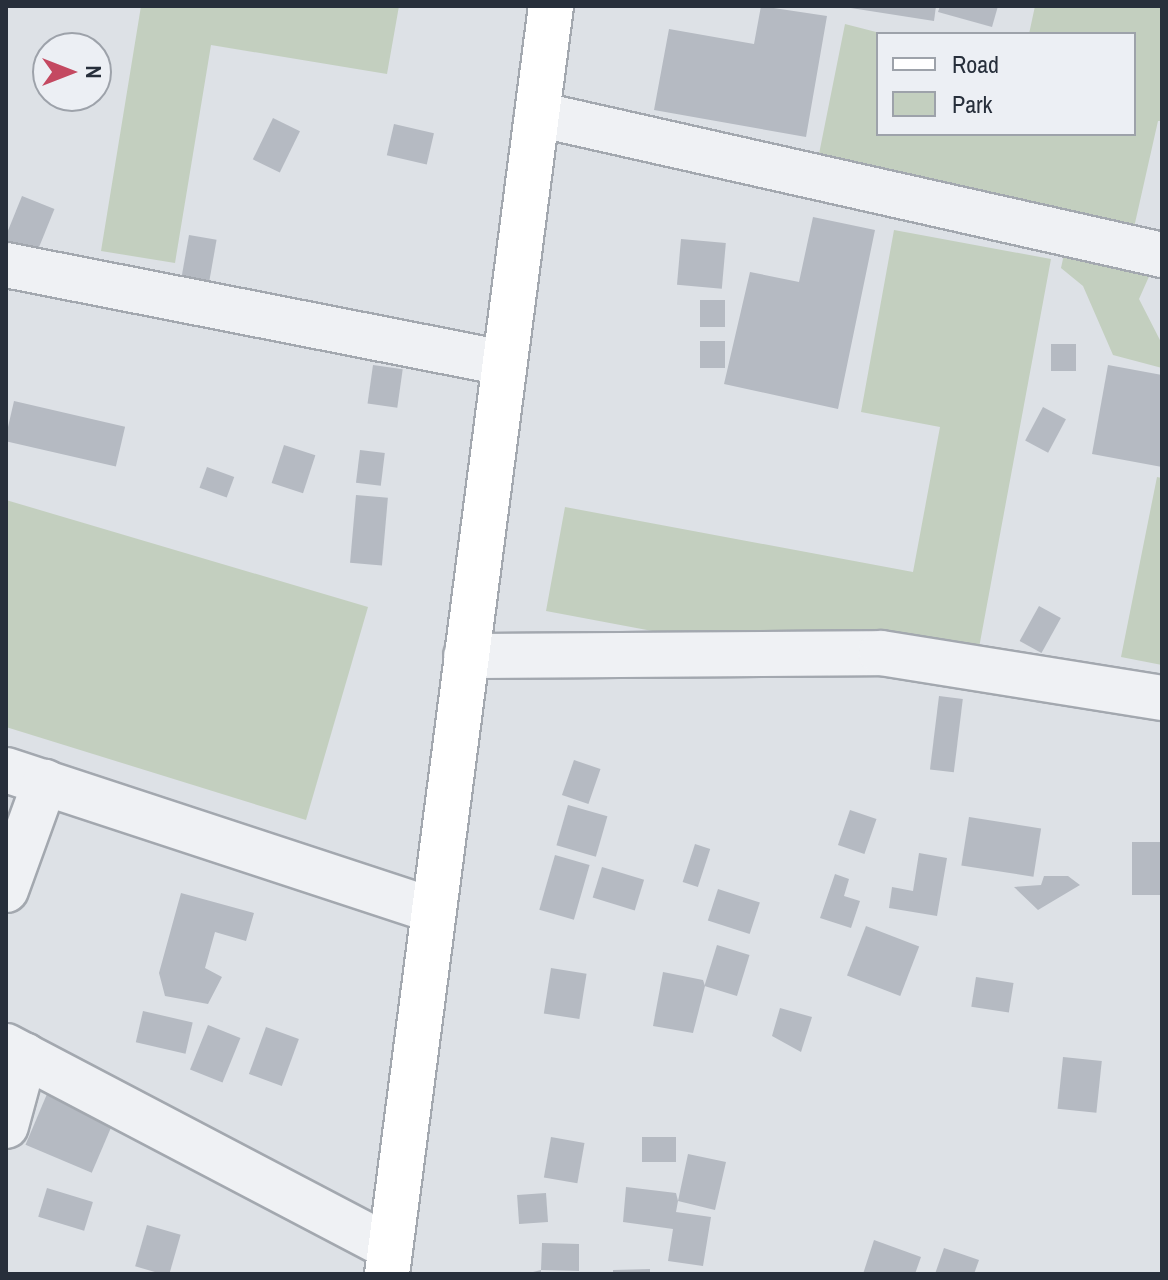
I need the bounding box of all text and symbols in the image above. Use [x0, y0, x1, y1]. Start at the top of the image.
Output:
north arrow [32, 32, 112, 112]
legend [876, 32, 1136, 136]
text: Road [952, 48, 999, 80]
text: N [79, 65, 109, 79]
text: Park [952, 88, 992, 120]

